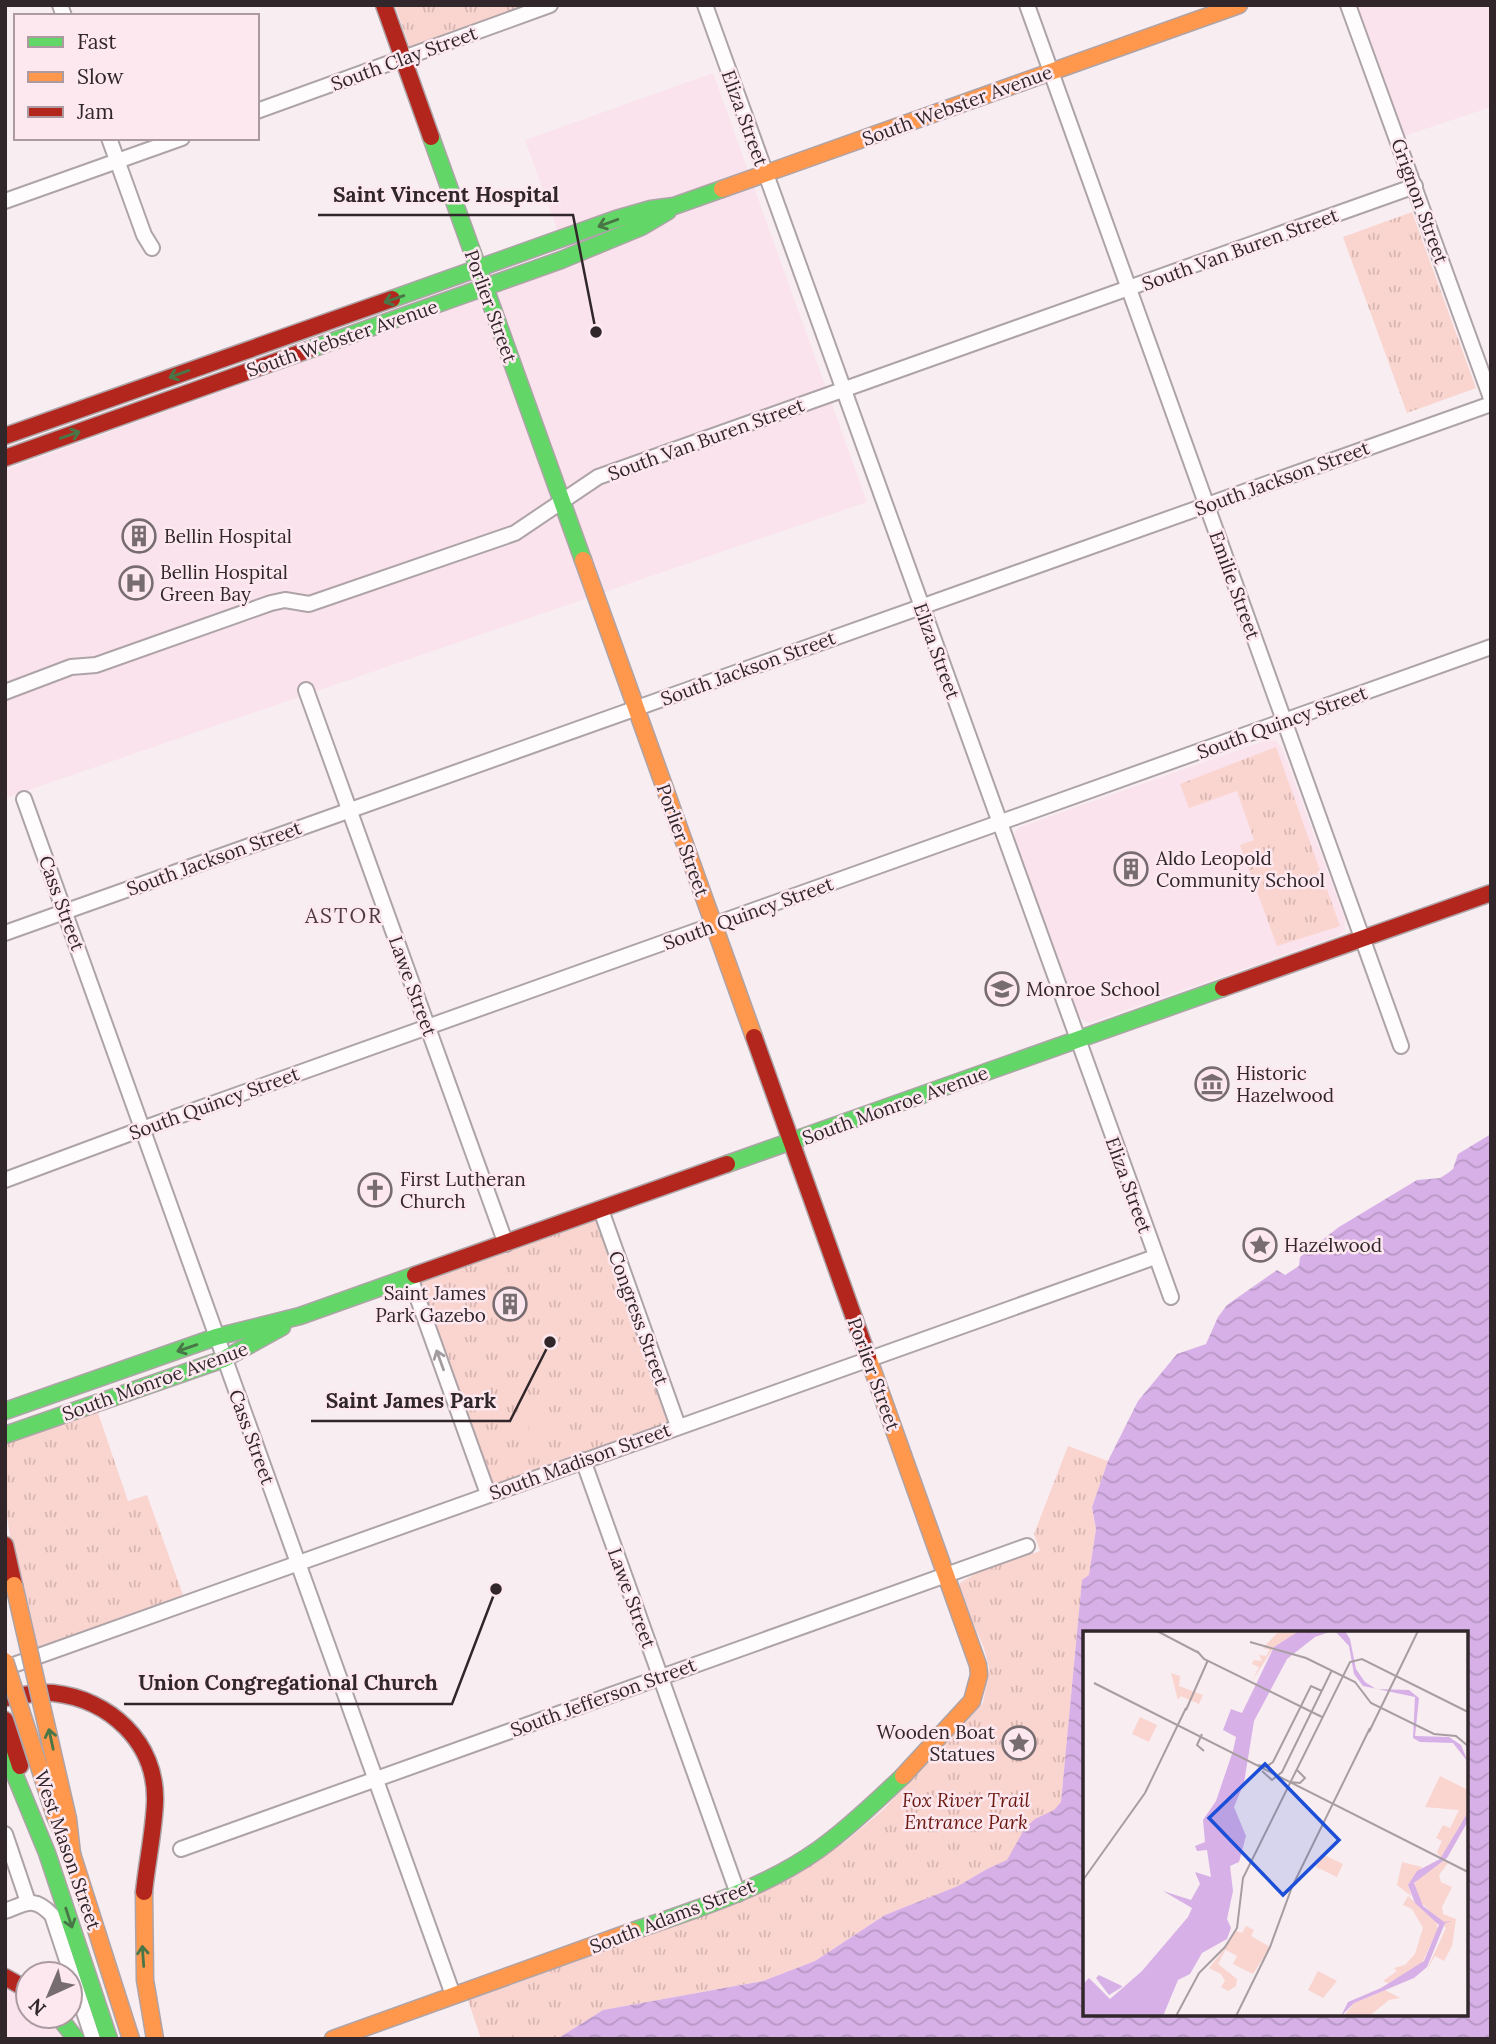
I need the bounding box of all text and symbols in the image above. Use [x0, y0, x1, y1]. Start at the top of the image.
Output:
legend [14, 14, 259, 140]
street label: South Clay Street [328, 20, 481, 96]
text: Fast [77, 28, 117, 55]
street label: South Webster Avenue [859, 59, 1055, 151]
text: Slow [77, 63, 124, 90]
street label: Eliza Street [717, 67, 774, 170]
text: Jam [76, 98, 114, 125]
street label: Grignon Street [1386, 135, 1454, 268]
callout: Saint Vincent Hospital [318, 173, 573, 215]
text: Saint Vincent Hospital [333, 181, 560, 208]
street label: South Van Buren Street [1139, 202, 1342, 296]
one-way arrow [598, 217, 620, 230]
street label: Porlier Street [459, 246, 523, 366]
street label: South Webster Avenue [243, 294, 441, 382]
one-way arrow [383, 294, 405, 306]
one-way arrow [169, 369, 191, 381]
street label: South Van Buren Street [605, 392, 808, 486]
one-way arrow [58, 428, 80, 440]
street label: South Jackson Street [1191, 435, 1373, 521]
building icon: Bellin Hospital [120, 517, 158, 555]
place label: Bellin Hospital [164, 524, 292, 548]
street label: Emilie Street [1204, 527, 1266, 643]
place label: Bellin Hospital Green Bay [160, 560, 288, 606]
hospital icon: Bellin Hospital Green Bay [117, 564, 155, 602]
street label: Eliza Street [909, 600, 966, 703]
street label: South Jackson Street [657, 625, 839, 711]
street label: South Quincy Street [1194, 680, 1371, 764]
street label: Porlier Street [651, 780, 715, 900]
street label: South Jackson Street [123, 815, 305, 901]
place label: Aldo Leopold Community School [1155, 846, 1325, 892]
building icon: Aldo Leopold Community School [1112, 850, 1150, 888]
street label: Cass Street [34, 852, 91, 954]
street label: South Quincy Street [660, 871, 837, 955]
district label: ASTOR [304, 902, 383, 929]
street label: Lawe Street [384, 933, 442, 1040]
school or university icon: Monroe School [983, 970, 1021, 1008]
place label: Monroe School [1026, 977, 1160, 1001]
street label: South Monroe Avenue [799, 1060, 991, 1150]
street label: South Quincy Street [126, 1061, 303, 1145]
place label: Historic Hazelwood [1236, 1061, 1334, 1107]
museum icon: Historic Hazelwood [1193, 1065, 1231, 1103]
street label: Eliza Street [1101, 1134, 1158, 1237]
place label: First Lutheran Church [400, 1167, 526, 1213]
church icon: First Lutheran Church [356, 1171, 394, 1209]
place icon: Hazelwood [1241, 1226, 1279, 1264]
place label: Hazelwood [1284, 1233, 1382, 1257]
street label: Congress Street [604, 1248, 675, 1389]
place label: Saint James Park Gazebo [375, 1281, 486, 1327]
building icon: Saint James Park Gazebo [491, 1285, 529, 1323]
street label: Porlier Street [842, 1314, 906, 1434]
street label: South Monroe Avenue [59, 1336, 251, 1426]
one-way arrow [177, 1343, 199, 1355]
one-way arrow [433, 1350, 445, 1372]
callout: Saint James Park [311, 1379, 510, 1421]
street label: Cass Street [224, 1386, 281, 1488]
text: Saint James Park [326, 1387, 497, 1414]
street label: South Madison Street [486, 1417, 675, 1505]
street label: Lawe Street [603, 1545, 661, 1652]
inset map [1083, 1631, 1468, 2016]
street label: South Jefferson Street [507, 1652, 700, 1742]
callout: Union Congregational Church [124, 1662, 452, 1704]
text: Union Congregational Church [138, 1669, 438, 1696]
place label: Wooden Boat Statues [876, 1720, 996, 1766]
place icon: Wooden Boat Statues [1000, 1724, 1038, 1762]
one-way arrow [43, 1728, 57, 1751]
street label: West Mason Street [29, 1767, 107, 1934]
park label: Fox River Trail Entrance Park [902, 1788, 1031, 1834]
street label: South Adams Street [586, 1873, 758, 1959]
one-way arrow [63, 1907, 76, 1929]
one-way arrow [136, 1946, 149, 1968]
north arrow [14, 1960, 84, 2030]
text: N [23, 1993, 51, 2021]

